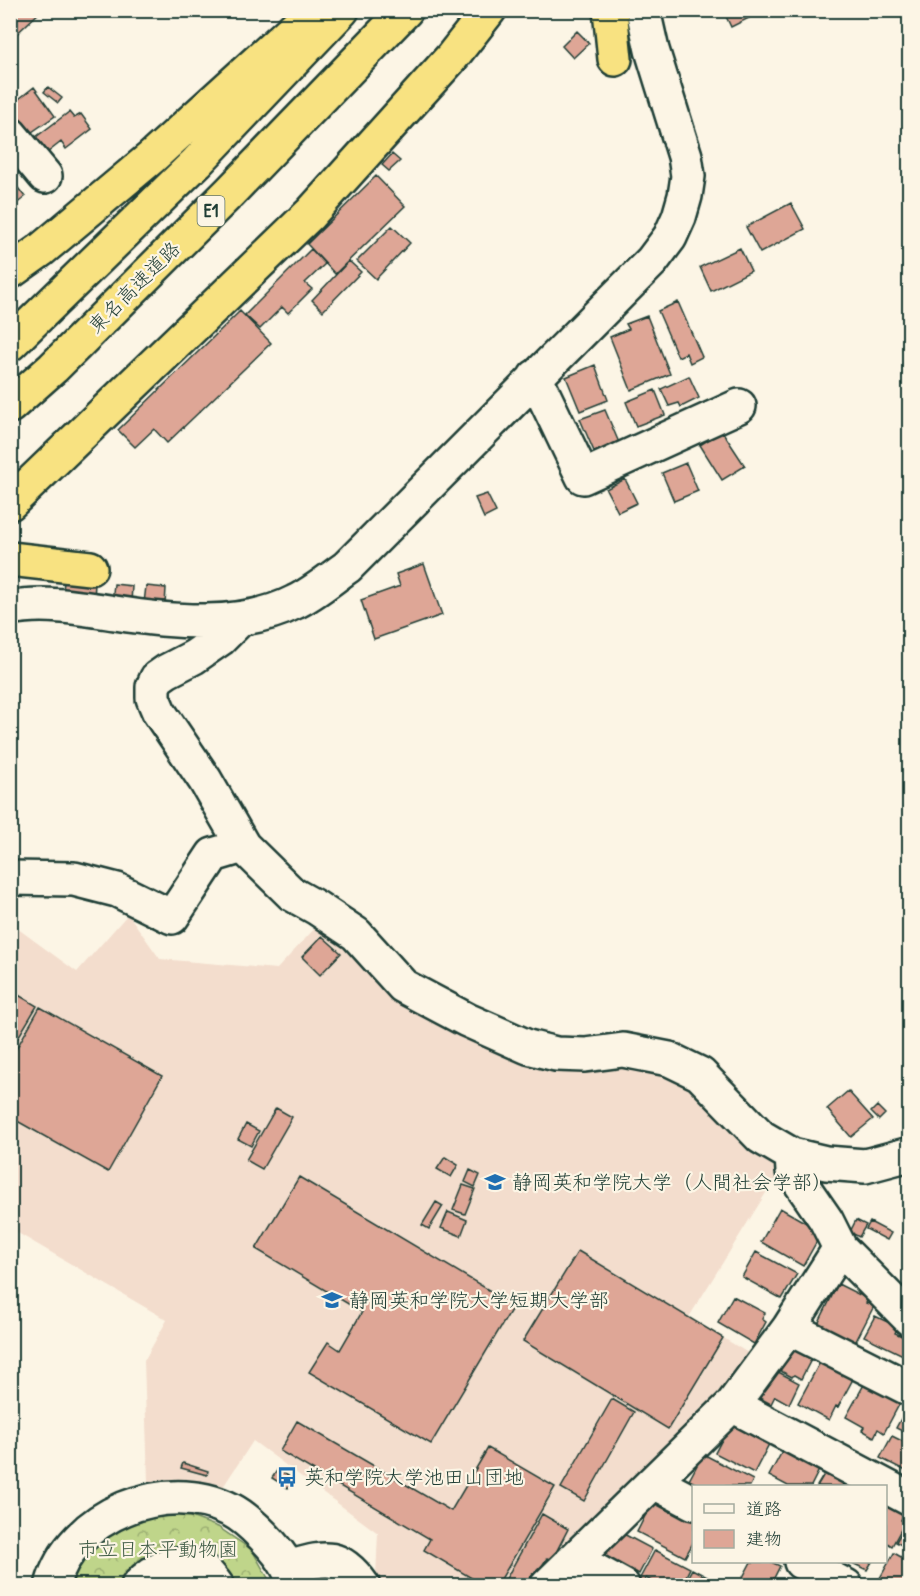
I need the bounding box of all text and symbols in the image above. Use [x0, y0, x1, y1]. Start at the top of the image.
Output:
road number: E1 [198, 196, 224, 226]
street label: 東名高速道路 [82, 235, 186, 339]
place label: 静岡英和学院大学（人間社会学部） [512, 1168, 832, 1195]
school or university icon: 静岡英和学院大学（人間社会学部） [483, 1170, 507, 1194]
place label: 静岡英和学院大学短期大学部 [349, 1286, 609, 1313]
school or university icon: 静岡英和学院大学短期大学部 [320, 1288, 344, 1312]
place label: 英和学院大学池田山団地 [304, 1463, 524, 1490]
bus stop icon: 英和学院大学池田山団地 [275, 1465, 299, 1489]
legend [692, 1485, 887, 1563]
text: 道路 [746, 1496, 782, 1521]
text: 建物 [746, 1526, 782, 1551]
park label: 市立日本平動物園 [78, 1535, 238, 1562]

